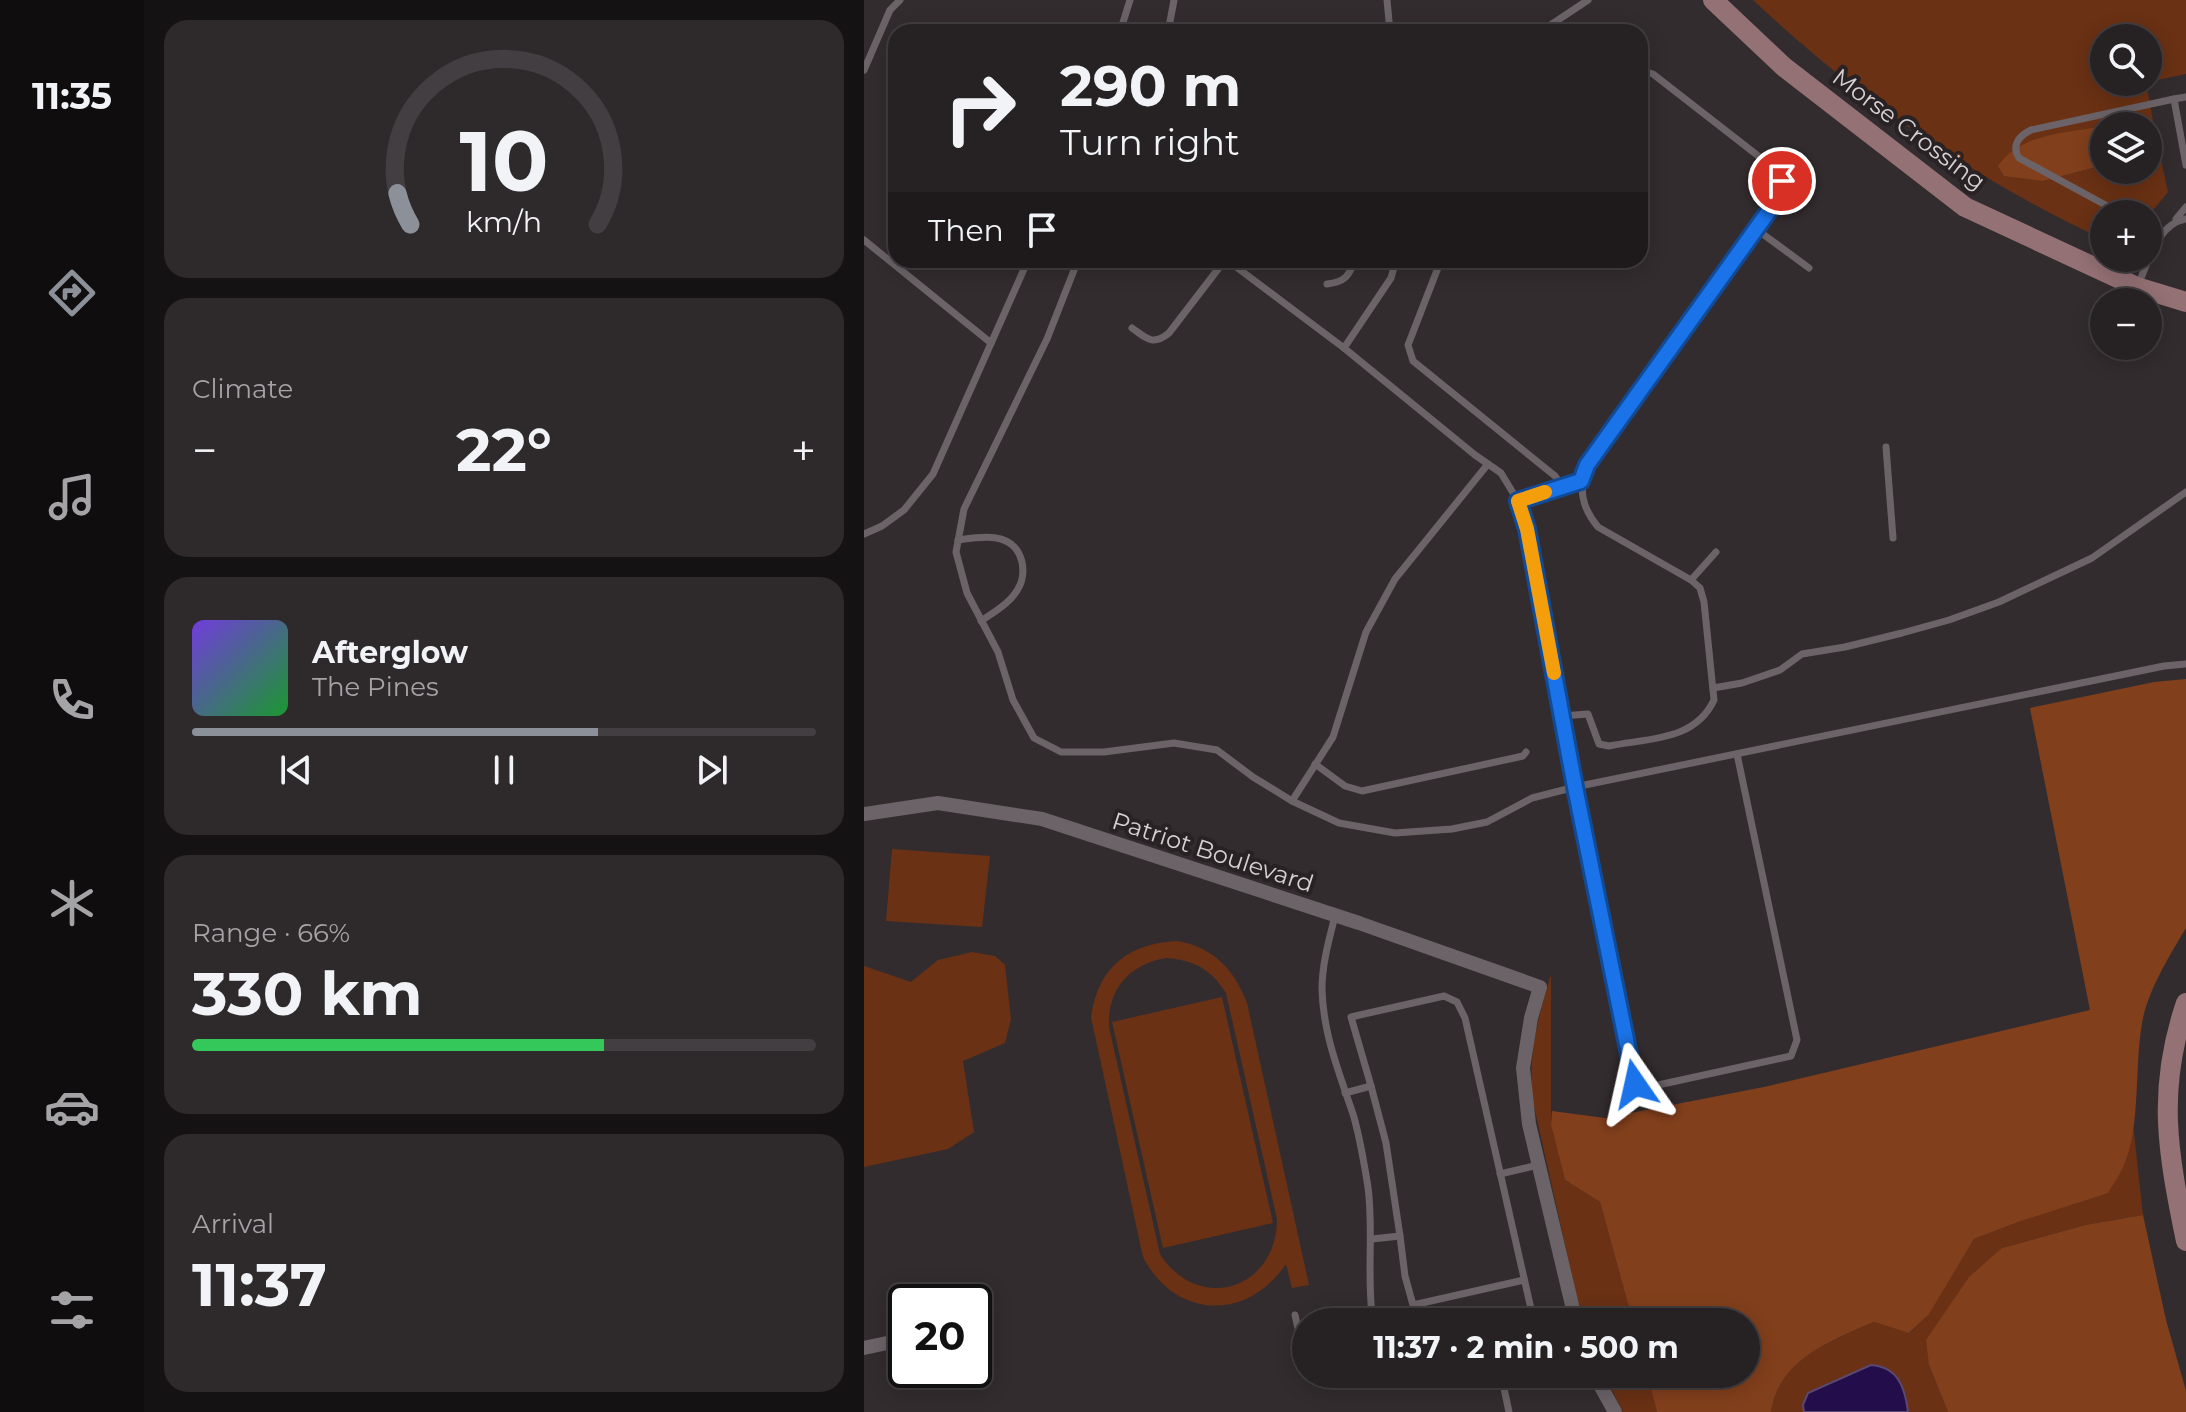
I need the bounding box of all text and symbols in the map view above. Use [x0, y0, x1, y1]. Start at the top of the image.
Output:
map controls [2090, 24, 2162, 360]
button: search [2090, 24, 2162, 96]
text: 290 m [1060, 52, 1241, 120]
icon: right [928, 56, 1032, 160]
street label: Morse Crossing [1827, 62, 1991, 196]
text: 11:35 [32, 74, 112, 118]
text: 10 [459, 110, 549, 212]
button: layers [2090, 112, 2162, 184]
text: Turn right [1060, 120, 1240, 164]
pin [1748, 147, 1816, 215]
icon: arrive [1760, 159, 1804, 203]
button: + [2090, 200, 2162, 272]
text: km/h [466, 204, 542, 239]
icon: arrive [1020, 208, 1064, 252]
text: Then [928, 212, 1004, 249]
icon: directions [44, 265, 100, 321]
button: − [2090, 288, 2162, 360]
text: Climate [192, 373, 293, 405]
text: 22° [456, 413, 552, 486]
text: − [192, 423, 217, 477]
text: + [791, 423, 816, 477]
icon: music [44, 469, 100, 525]
text: Afterglow [312, 634, 468, 671]
text: The Pines [312, 671, 439, 703]
icon: phone [44, 672, 100, 728]
icon: previous [274, 748, 318, 792]
icon: pause [482, 748, 526, 792]
icon: next [690, 748, 734, 792]
street label: Patriot Boulevard [1109, 806, 1317, 898]
icon: climate [44, 875, 100, 931]
text: Range · 66% [192, 917, 350, 949]
text: 330 km [192, 957, 422, 1030]
position arrow [1593, 1042, 1677, 1126]
icon: car [44, 1079, 100, 1135]
text: Arrival [192, 1208, 274, 1240]
text: 11:37 [192, 1248, 327, 1321]
icon: filters [44, 1282, 100, 1338]
speed limit sign: 20 [888, 1284, 992, 1388]
text: 11:37 · 2 min · 500 m [1373, 1329, 1679, 1366]

